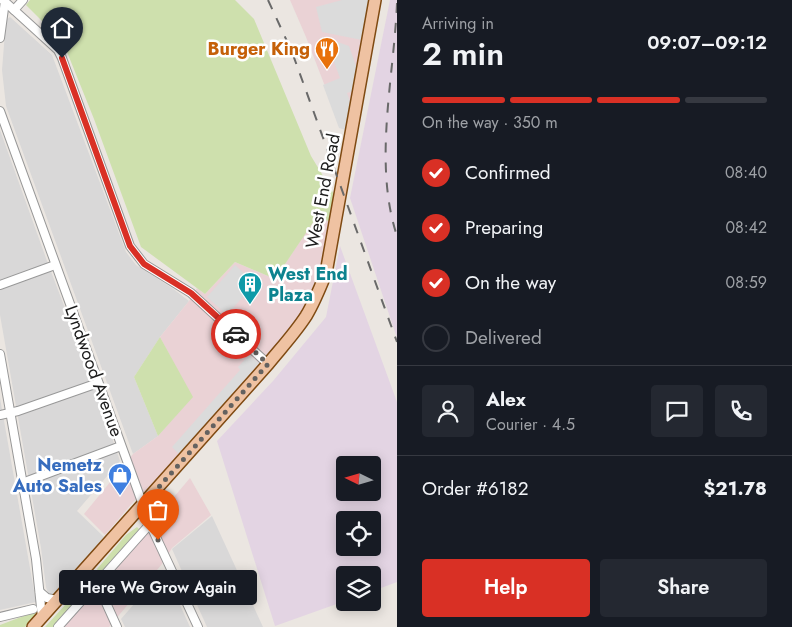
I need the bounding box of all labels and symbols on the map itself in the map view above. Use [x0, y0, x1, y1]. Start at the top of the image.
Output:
pin [41, 7, 83, 58]
place label: Burger King [208, 36, 310, 62]
restaurant icon: Burger King [314, 36, 340, 70]
street label: West End Road [299, 131, 347, 251]
place label: West End Plaza [268, 261, 348, 308]
building icon: West End Plaza [237, 271, 263, 305]
street label: Lyndwood Avenue [58, 302, 130, 440]
courier [211, 309, 261, 359]
place label: Nemetz Auto Sales [12, 452, 103, 499]
north arrow [336, 456, 381, 501]
shop icon: Nemetz Auto Sales [107, 462, 133, 496]
pin [137, 489, 179, 540]
callout: Here We Grow Again [59, 570, 257, 605]

